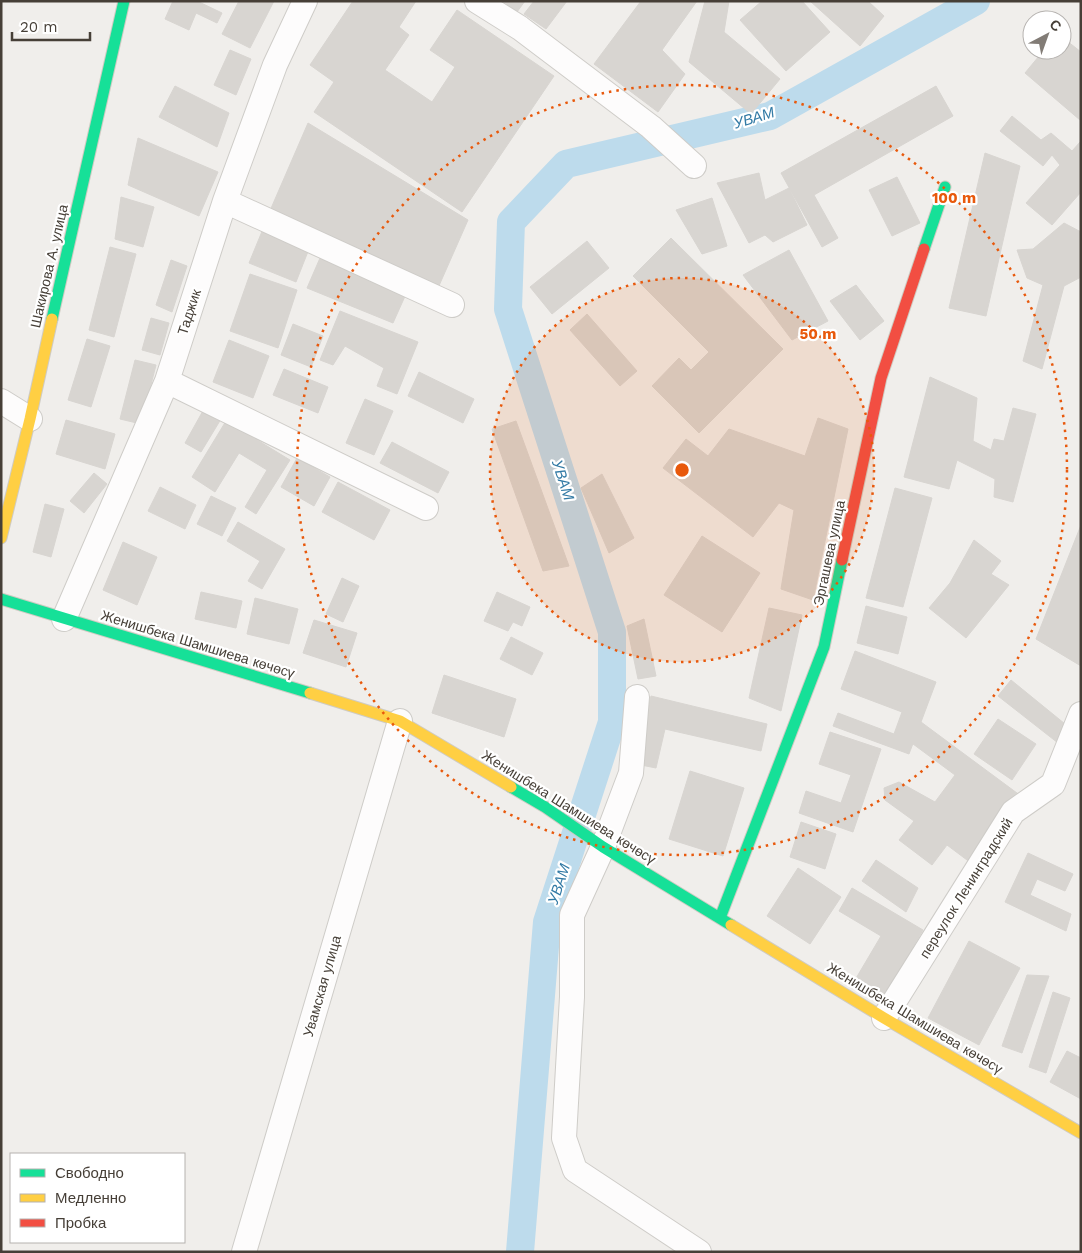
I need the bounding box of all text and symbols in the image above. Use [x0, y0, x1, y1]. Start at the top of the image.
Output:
scale bar [12, 10, 90, 42]
north arrow [1022, 10, 1072, 60]
text: С [1046, 16, 1065, 35]
text: 20 m [20, 18, 58, 36]
water label: УВАМ [731, 103, 777, 133]
text: 100 m [932, 189, 976, 207]
street label: Шакирова А. улица [27, 202, 71, 329]
street label: Таджик [174, 286, 204, 337]
text: 50 m [800, 325, 836, 343]
water label: УВАМ [548, 456, 578, 503]
centre of rings [673, 461, 691, 479]
street label: Эргашева улица [810, 498, 848, 607]
street label: Женишбека Шамшиева көчөсү [99, 607, 297, 681]
street label: Женишбека Шамшиева көчөсү [479, 747, 659, 867]
street label: переулок Ленинградский [916, 815, 1016, 961]
water label: УВАМ [544, 861, 574, 908]
street label: Увамская улица [300, 933, 344, 1039]
street label: Женишбека Шамшиева көчөсү [824, 959, 1006, 1077]
legend [10, 1153, 185, 1243]
text: Свободно [55, 1164, 124, 1182]
text: Медленно [55, 1189, 126, 1207]
text: Пробка [55, 1214, 107, 1232]

